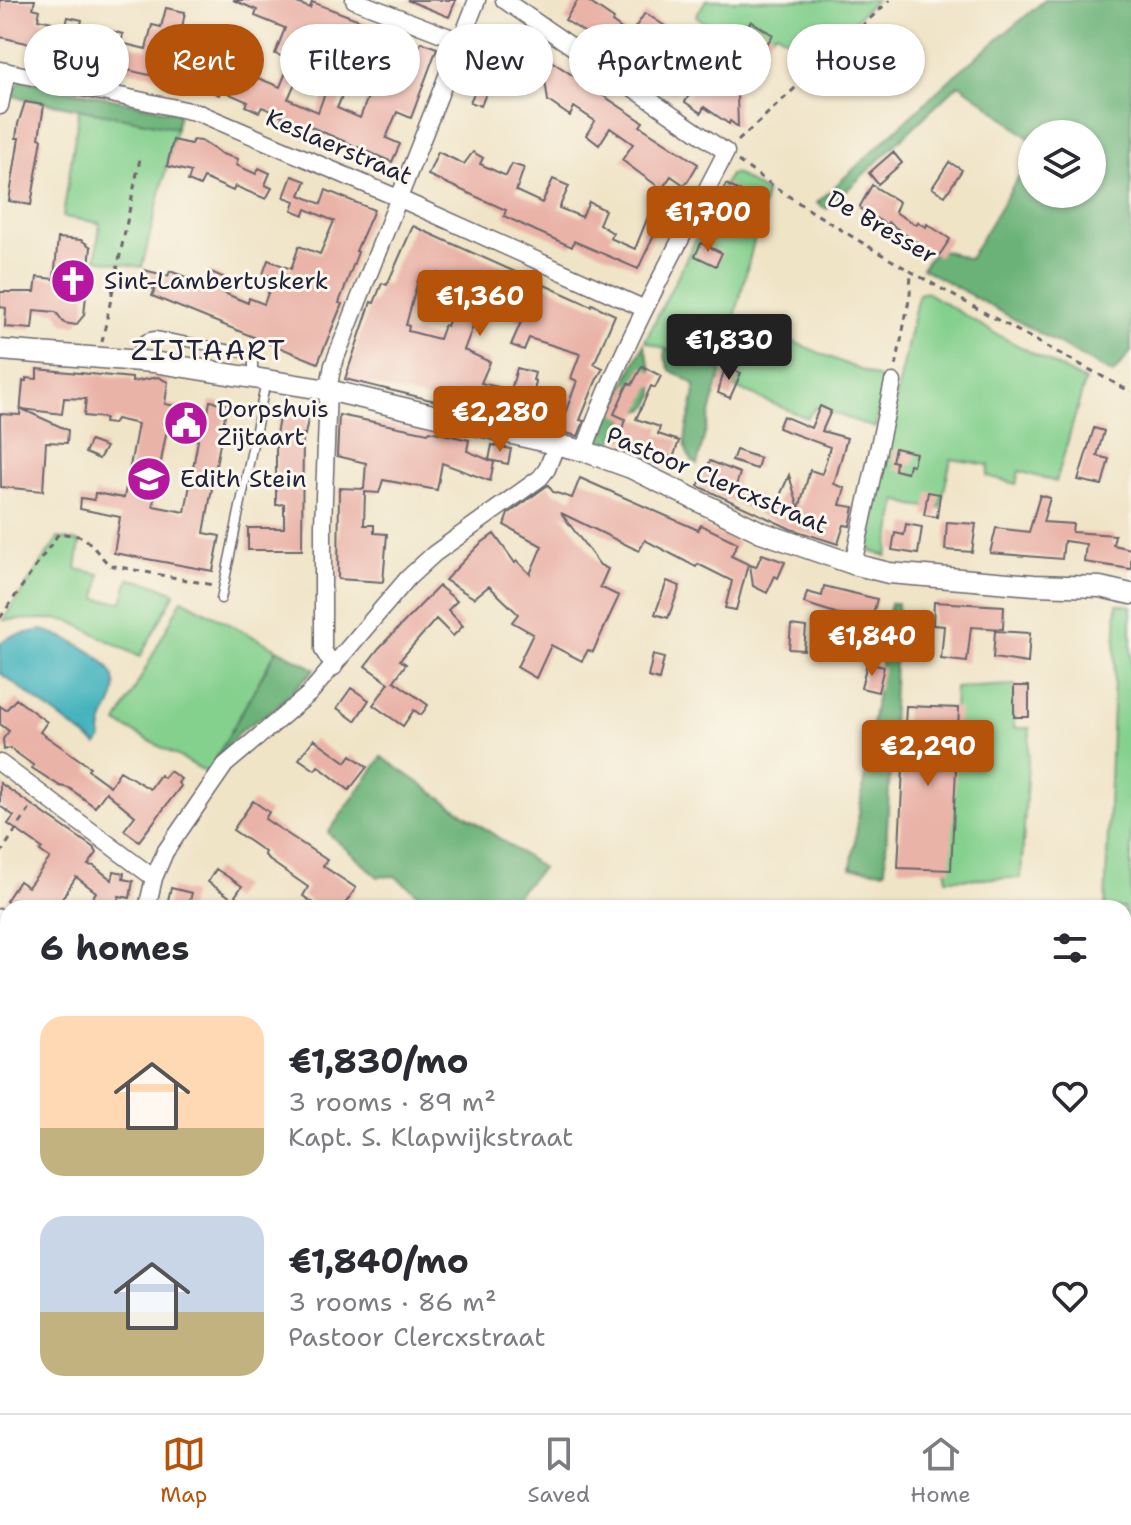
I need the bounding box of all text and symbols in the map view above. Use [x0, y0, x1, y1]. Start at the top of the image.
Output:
chip: Buy [24, 24, 129, 96]
chip: Rent [145, 24, 264, 96]
chip: Filters [280, 24, 420, 96]
chip: New [436, 24, 553, 96]
chip: Apartment [569, 24, 771, 96]
chip: House [787, 24, 925, 96]
street label: Keslaerstraat [261, 102, 417, 192]
map controls [1018, 120, 1106, 208]
button: layers [1018, 120, 1106, 208]
street label: De Bresser [821, 183, 943, 271]
pin: €1,700 [643, 186, 773, 254]
text: €1,700 [665, 194, 751, 229]
church icon: Sint-Lambertuskerk [49, 257, 97, 305]
place label: Sint-Lambertuskerk [104, 265, 329, 297]
pin: €1,360 [415, 270, 545, 338]
text: €1,360 [435, 278, 525, 313]
pin: €1,830 [664, 314, 794, 382]
text: €1,830 [685, 322, 773, 357]
district label: ZIJTAART [131, 331, 287, 369]
pin: €2,280 [435, 386, 565, 454]
place label: Dorpshuis Zijtaart [217, 393, 329, 453]
text: €2,280 [451, 394, 549, 429]
public building icon: Dorpshuis Zijtaart [162, 399, 210, 447]
street label: Pastoor Clercxstraat [601, 419, 833, 541]
school or university icon: Edith Stein [125, 455, 173, 503]
place label: Edith Stein [180, 463, 306, 495]
pin: €1,840 [807, 610, 937, 678]
text: €1,840 [828, 618, 916, 653]
pin: €2,290 [863, 720, 993, 788]
text: €2,290 [880, 728, 976, 763]
text: 6 homes [40, 925, 189, 971]
icon: filters [1048, 926, 1092, 970]
text: €1,830/mo [288, 1038, 469, 1084]
icon: home [104, 1048, 200, 1144]
icon: heart [1048, 1074, 1092, 1118]
text: 3 rooms · 89 m² [288, 1084, 496, 1119]
text: Kapt. S. Klapwijkstraat [288, 1119, 574, 1154]
text: €1,840/mo [288, 1238, 469, 1284]
icon: home [104, 1248, 200, 1344]
icon: heart [1048, 1274, 1092, 1318]
text: 3 rooms · 86 m² [288, 1284, 497, 1319]
text: Pastoor Clercxstraat [288, 1319, 546, 1354]
tab: Map [160, 1432, 207, 1509]
tab: Saved [528, 1432, 590, 1509]
tab: Home [910, 1432, 971, 1509]

